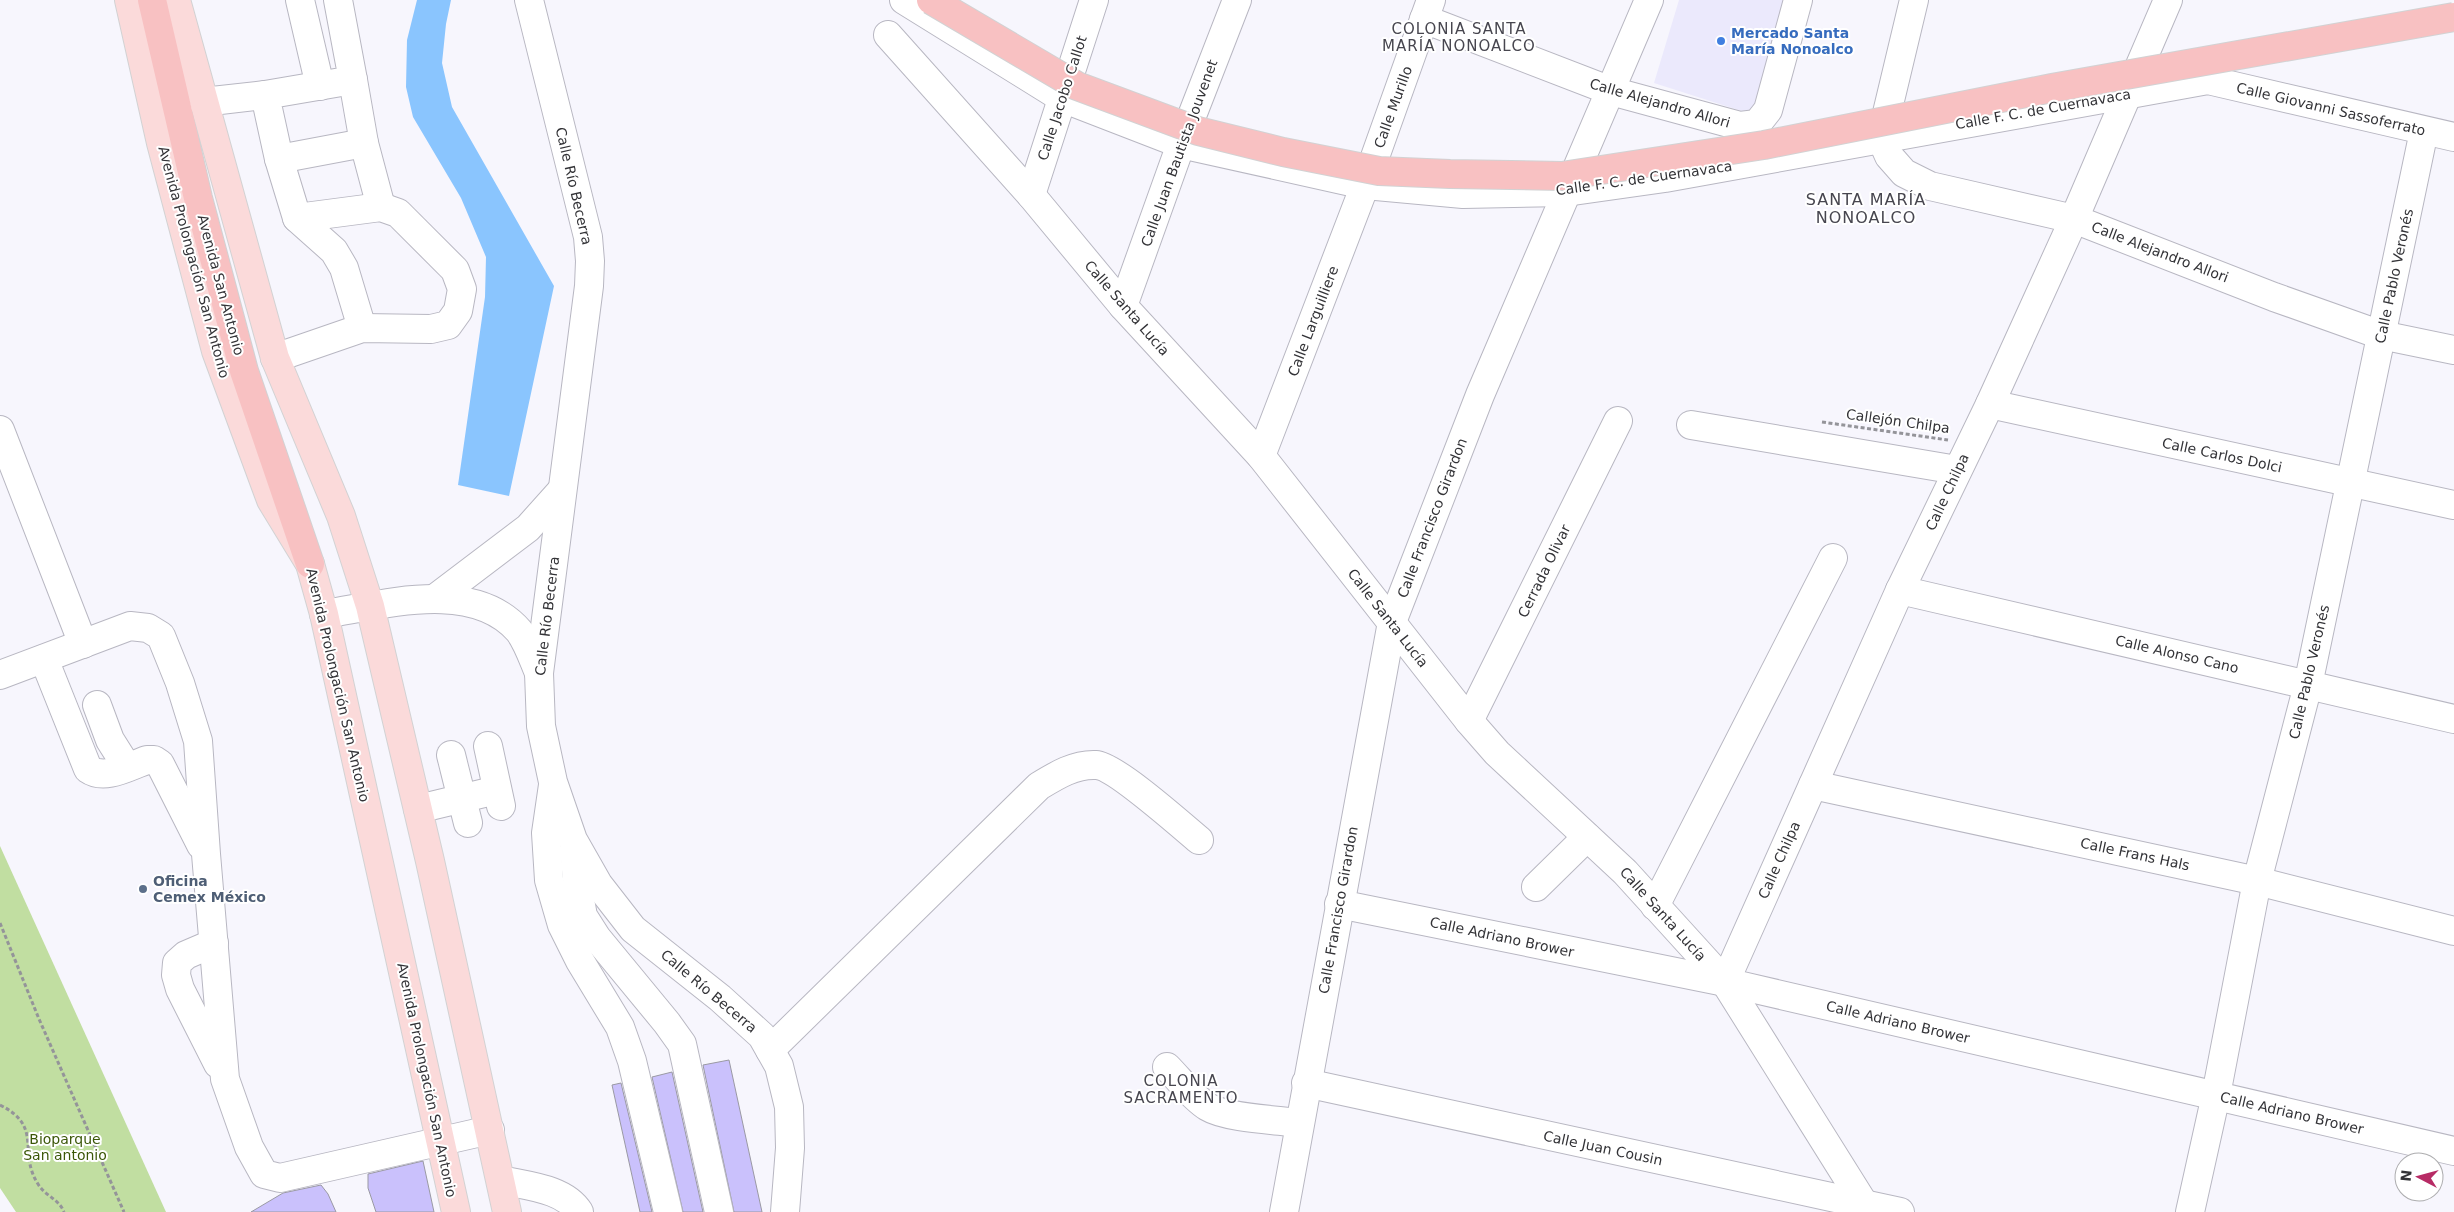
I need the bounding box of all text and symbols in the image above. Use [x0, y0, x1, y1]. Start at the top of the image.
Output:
district label: COLONIA SANTA MARÍA NONOALCO [1382, 20, 1536, 55]
place label: Mercado Santa María Nonoalco [1731, 25, 1854, 57]
street label: Calle Jacobo Callot [1034, 33, 1090, 162]
marker: Mercado Santa María Nonoalco [1715, 35, 1727, 47]
street label: Calle Juan Bautista Jouvenet [1138, 57, 1221, 249]
street label: Calle Murillo [1371, 64, 1415, 150]
street label: Calle Alejandro Allori [1588, 75, 1732, 131]
street label: Calle Giovanni Sassoferrato [2235, 79, 2427, 139]
street label: Calle F. C. de Cuernavaca [1954, 86, 2132, 132]
street label: Calle Río Becerra [553, 126, 595, 246]
street label: Avenida Prolongación San Antonio [155, 144, 233, 380]
street label: Calle F. C. de Cuernavaca [1555, 158, 1733, 198]
district label: SANTA MARÍA NONOALCO [1806, 190, 1926, 227]
street label: Calle Pablo Veronés [2372, 207, 2416, 345]
street label: Avenida San Antonio [195, 213, 247, 357]
street label: Calle Alejandro Allori [2089, 218, 2231, 286]
street label: Calle Santa Lucía [1081, 257, 1173, 359]
street label: Calle Larguilliere [1285, 263, 1341, 379]
street label: Callejón Chilpa [1845, 406, 1951, 436]
street label: Calle Carlos Dolci [2161, 434, 2283, 476]
street label: Calle Francisco Girardon [1394, 436, 1470, 600]
street label: Calle Chilpa [1922, 451, 1972, 533]
street label: Cerrada Olivar [1515, 522, 1574, 620]
street label: Calle Río Becerra [532, 555, 562, 677]
street label: Calle Santa Lucía [1345, 566, 1431, 670]
street label: Avenida Prolongación San Antonio [303, 567, 373, 803]
street label: Calle Pablo Veronés [2286, 603, 2332, 741]
street label: Calle Alonso Cano [2114, 632, 2240, 676]
street label: Calle Chilpa [1755, 819, 1803, 901]
street label: Calle Francisco Girardon [1315, 825, 1361, 995]
street label: Calle Frans Hals [2079, 835, 2191, 873]
street label: Calle Santa Lucía [1617, 864, 1709, 964]
place label: Oficina Cemex México [153, 873, 266, 905]
marker: Oficina Cemex México [137, 883, 149, 895]
street label: Calle Adriano Brower [1428, 914, 1576, 960]
street label: Calle Río Becerra [658, 946, 760, 1036]
street label: Avenida Prolongación San Antonio [394, 961, 460, 1199]
street label: Calle Adriano Brower [1825, 998, 1972, 1046]
district label: COLONIA SACRAMENTO [1124, 1072, 1238, 1107]
street label: Calle Adriano Brower [2219, 1089, 2366, 1137]
street label: Calle Juan Cousin [1542, 1128, 1664, 1168]
park label: Bioparque San antonio [23, 1131, 107, 1163]
north arrow [2394, 1152, 2444, 1202]
text: N [2398, 1169, 2415, 1182]

